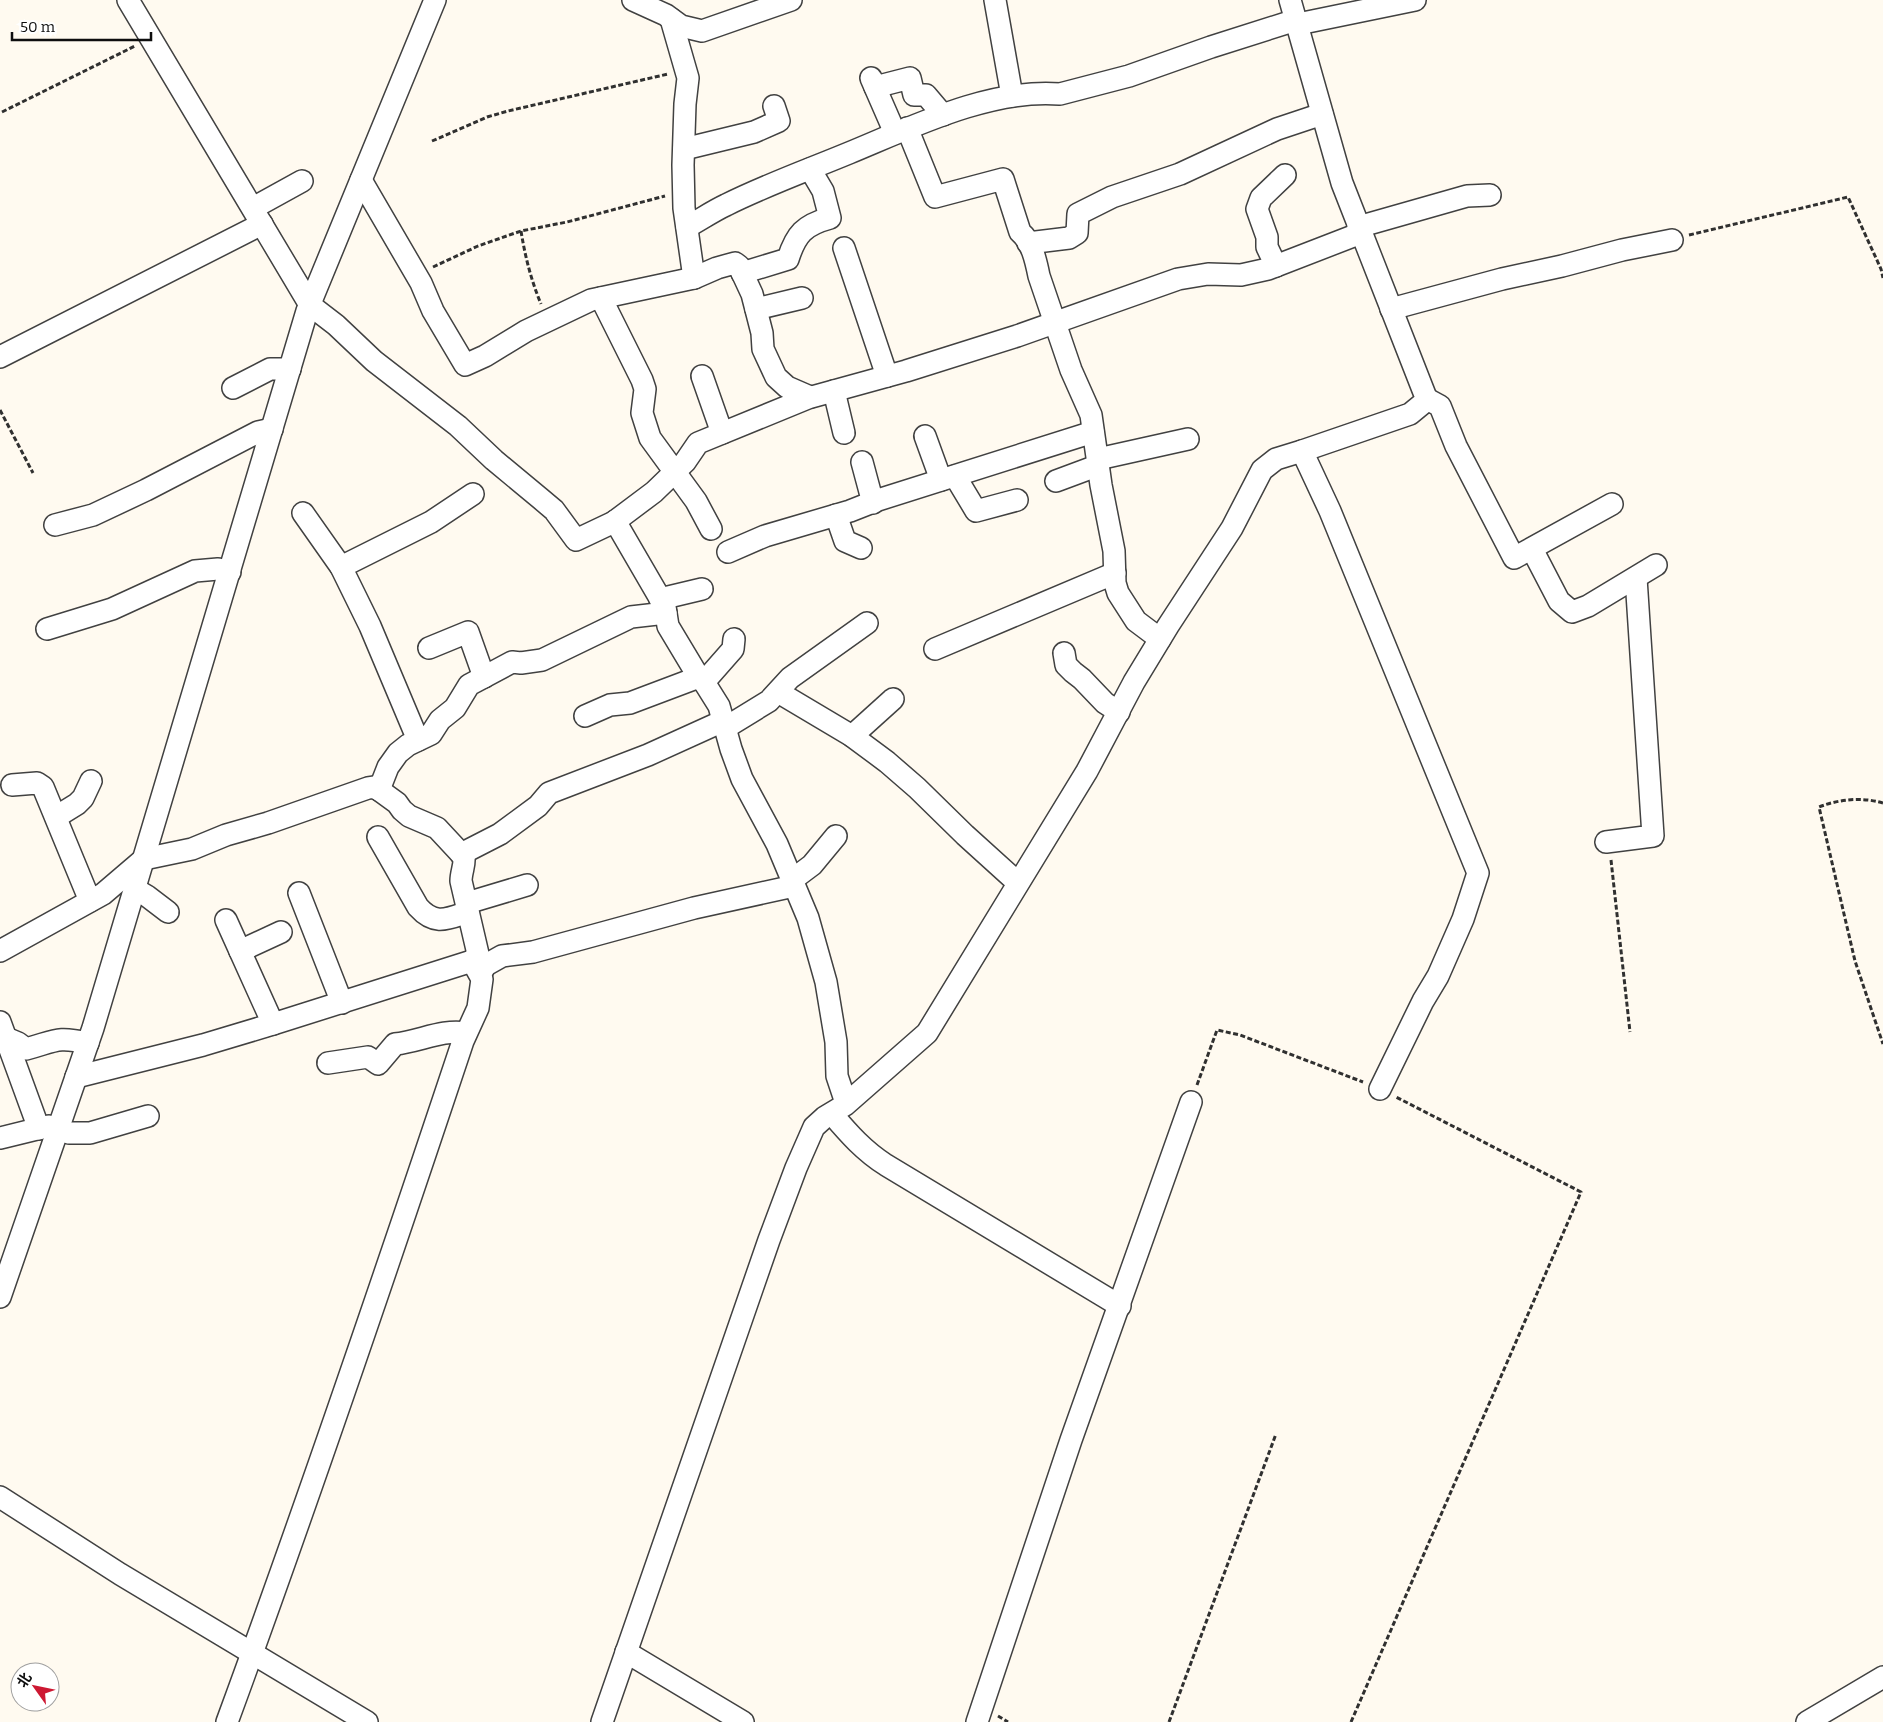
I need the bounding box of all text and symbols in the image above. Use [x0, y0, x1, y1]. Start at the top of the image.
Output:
scale bar [12, 10, 151, 42]
text: 50 m [20, 18, 56, 36]
north arrow [10, 1662, 60, 1712]
text: 北 [14, 1670, 35, 1691]

